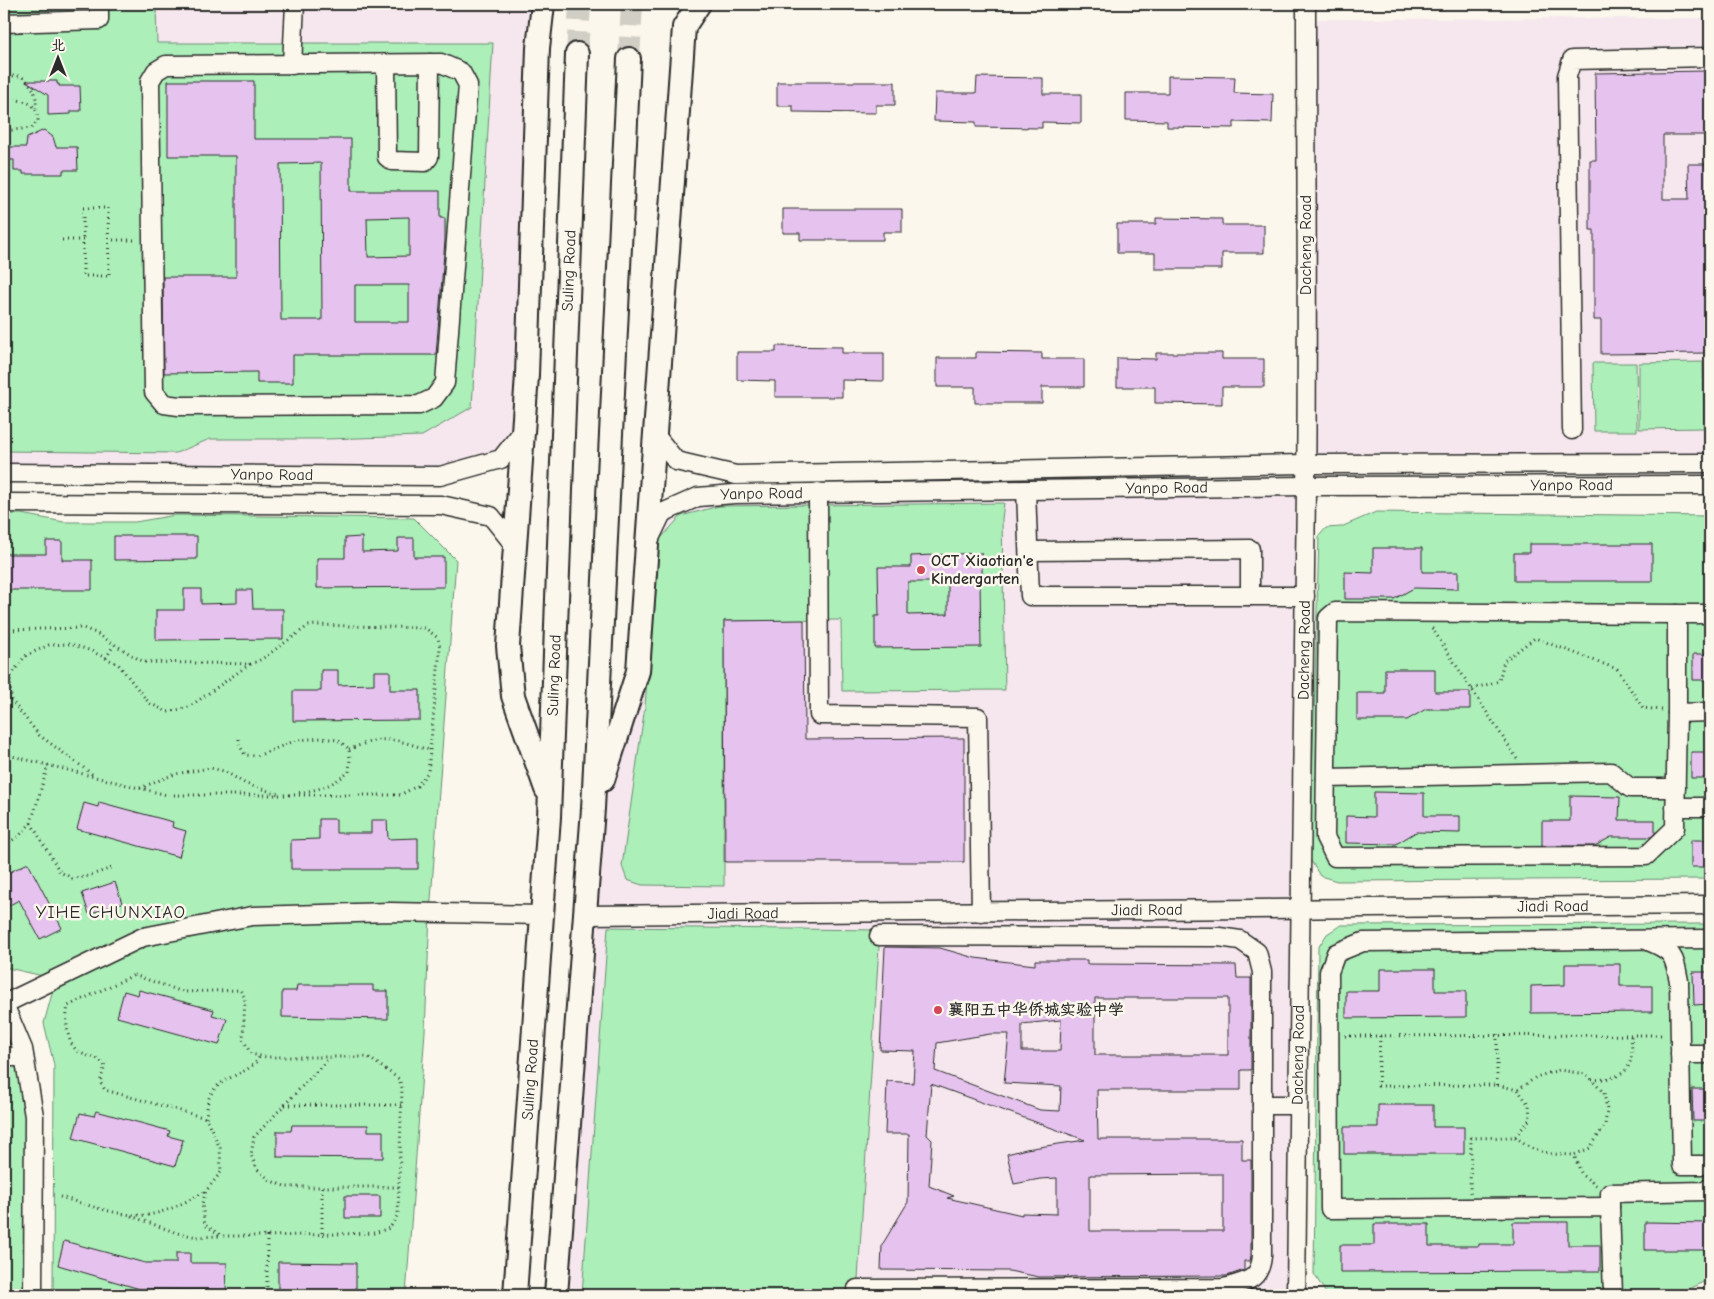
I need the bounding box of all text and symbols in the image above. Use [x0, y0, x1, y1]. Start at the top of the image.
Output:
north arrow [32, 32, 82, 82]
text: 北 [51, 37, 65, 54]
street label: Dacheng Road [1297, 195, 1315, 295]
street label: Suling Road [559, 230, 580, 312]
street label: Yanpo Road [231, 466, 313, 484]
street label: Yanpo Road [1530, 476, 1613, 494]
street label: Yanpo Road [1125, 478, 1208, 498]
street label: Yanpo Road [720, 484, 803, 504]
place label: OCT Xiaotian'e Kindergarten [931, 552, 1034, 588]
marker: OCT Xiaotian'e Kindergarten [915, 564, 927, 576]
street label: Dacheng Road [1295, 600, 1314, 700]
street label: Suling Road [544, 634, 565, 716]
street label: Jiadi Road [1517, 897, 1589, 916]
street label: Jiadi Road [1111, 901, 1183, 919]
district label: YIHE CHUNXIAO [36, 902, 186, 923]
street label: Jiadi Road [707, 904, 779, 923]
place label: 襄阳五中华侨城实验中学 [948, 1001, 1124, 1019]
marker: 襄阳五中华侨城实验中学 [932, 1004, 944, 1016]
street label: Dacheng Road [1289, 1005, 1308, 1105]
street label: Suling Road [518, 1038, 542, 1121]

